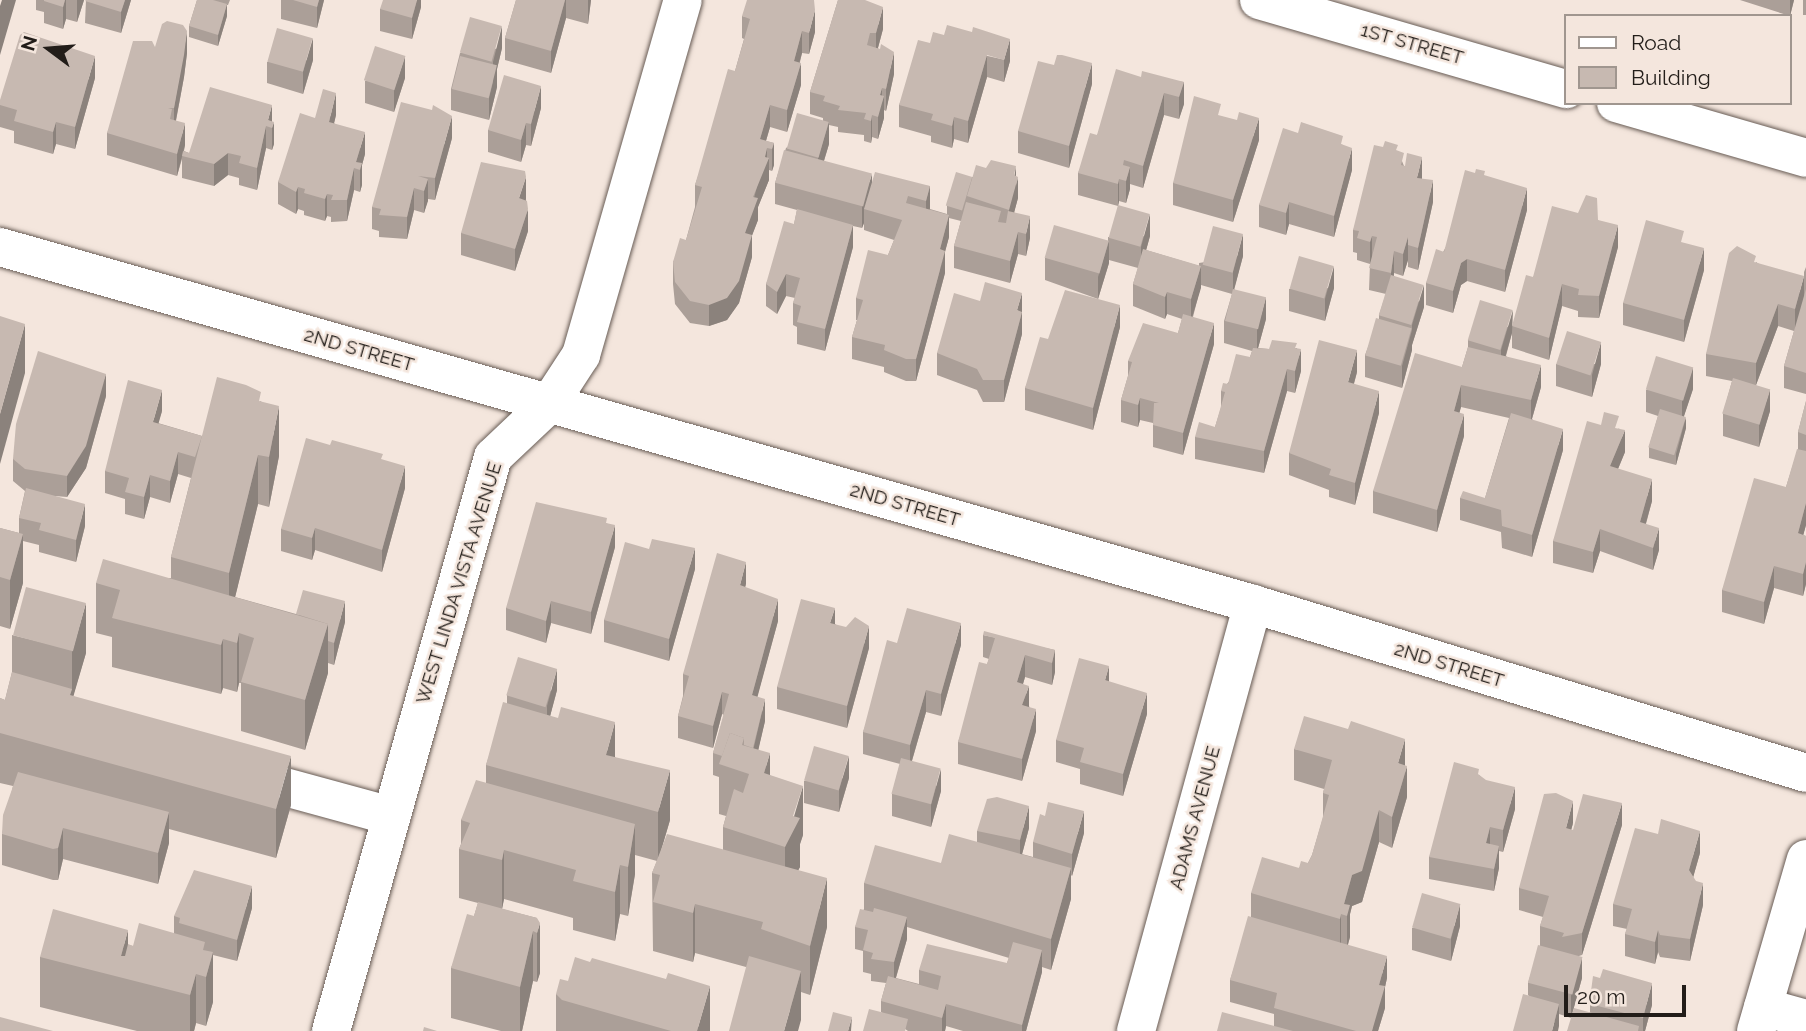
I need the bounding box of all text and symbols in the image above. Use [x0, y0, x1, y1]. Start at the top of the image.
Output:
north arrow [14, 14, 84, 84]
legend [1564, 14, 1792, 105]
street label: 1ST STREET [1358, 18, 1466, 70]
text: Road [1631, 30, 1681, 55]
text: N [16, 33, 41, 53]
text: Building [1631, 65, 1711, 90]
street label: 2ND STREET [301, 323, 417, 377]
street label: WEST LINDA VISTA AVENUE [411, 458, 507, 708]
street label: 2ND STREET [847, 478, 963, 532]
street label: 2ND STREET [1392, 638, 1506, 692]
street label: ADAMS AVENUE [1165, 743, 1225, 893]
scale bar [1568, 972, 1690, 1016]
text: 20 m [1577, 984, 1625, 1009]

